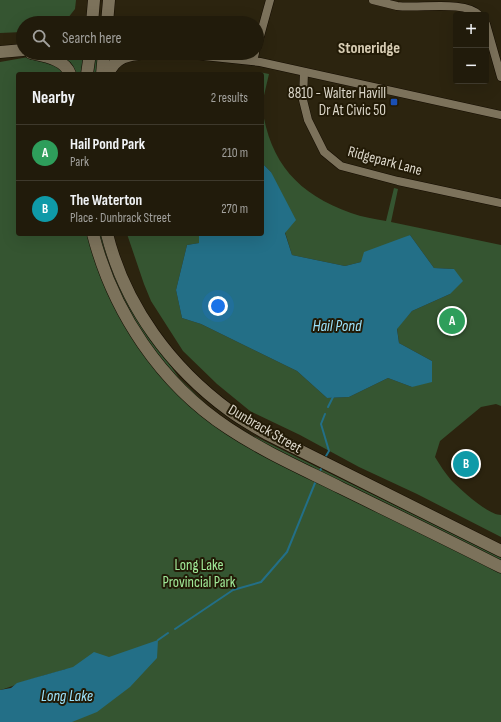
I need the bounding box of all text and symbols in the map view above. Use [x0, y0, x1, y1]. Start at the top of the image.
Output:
map controls [453, 12, 489, 84]
button: + [453, 12, 489, 48]
search box [16, 16, 264, 60]
icon: search [30, 27, 52, 49]
text: Search here [62, 29, 122, 48]
district label: Stoneridge [338, 39, 400, 58]
button: − [453, 48, 489, 84]
place label: 8810 - Walter Havill Dr At Civic 50 [288, 84, 386, 120]
text: Nearby [32, 88, 75, 108]
text: 2 results [211, 90, 248, 106]
marker: 8810 - Walter Havill Dr At Civic 50 [389, 97, 399, 107]
text: Hail Pond Park [70, 135, 145, 154]
street label: Ridgepark Lane [346, 142, 424, 180]
text: A [42, 145, 48, 161]
text: 210 m [222, 145, 248, 161]
text: Park [70, 154, 89, 170]
text: The Waterton [70, 191, 142, 210]
text: B [42, 201, 48, 217]
text: 270 m [221, 201, 248, 217]
text: Place · Dunbrack Street [70, 210, 171, 226]
your location [208, 296, 228, 316]
pin: A [439, 306, 465, 336]
water label: Hail Pond [312, 317, 362, 336]
street label: Dunbrack Street [225, 400, 306, 458]
pin: B [453, 449, 479, 479]
park label: Long Lake Provincial Park [162, 556, 236, 592]
water label: Long Lake [41, 687, 93, 706]

